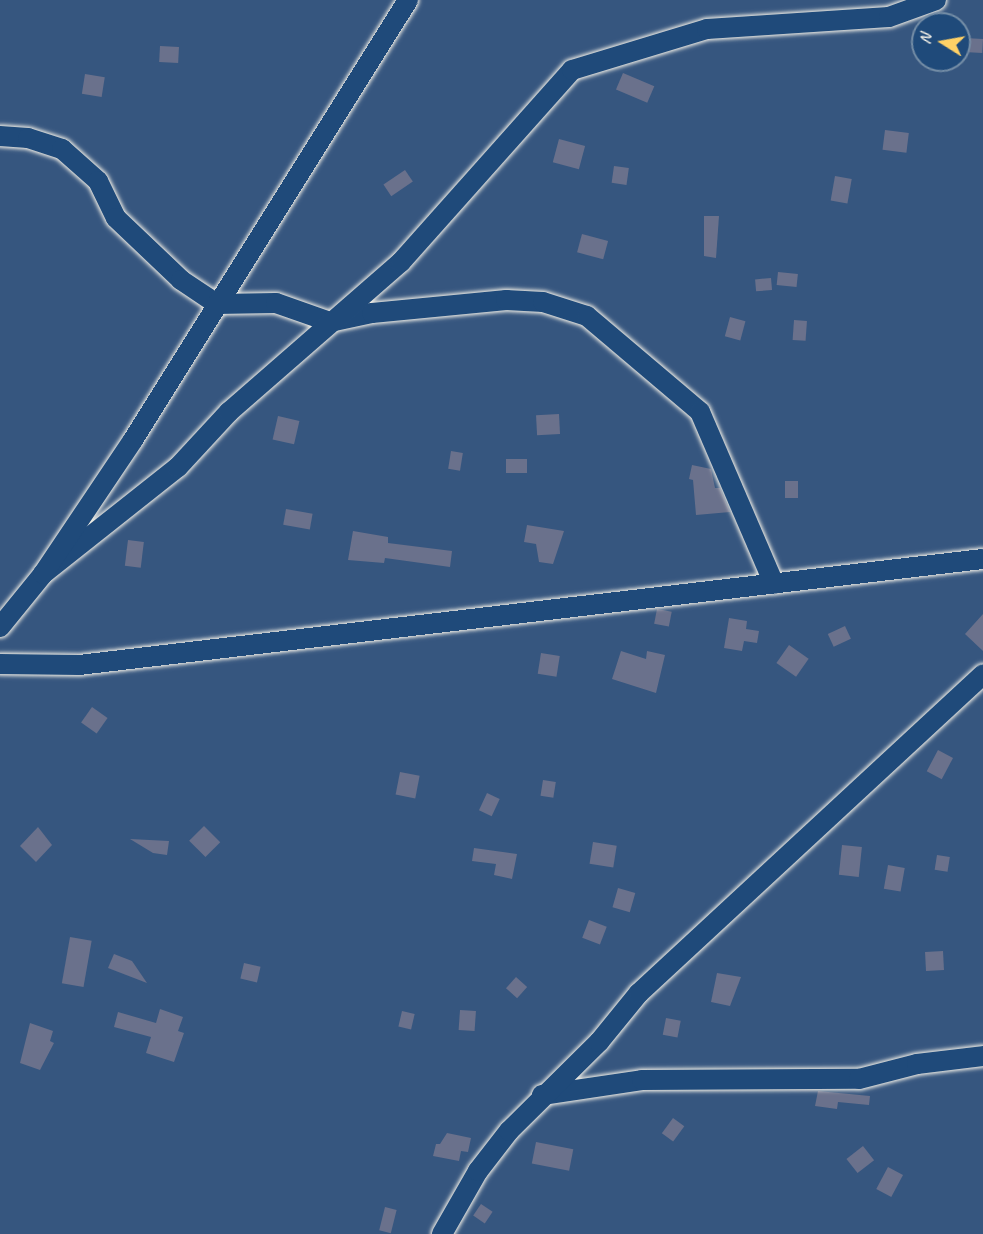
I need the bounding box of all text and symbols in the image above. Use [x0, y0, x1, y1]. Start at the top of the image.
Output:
north arrow [911, 12, 971, 72]
text: N [915, 32, 936, 46]

